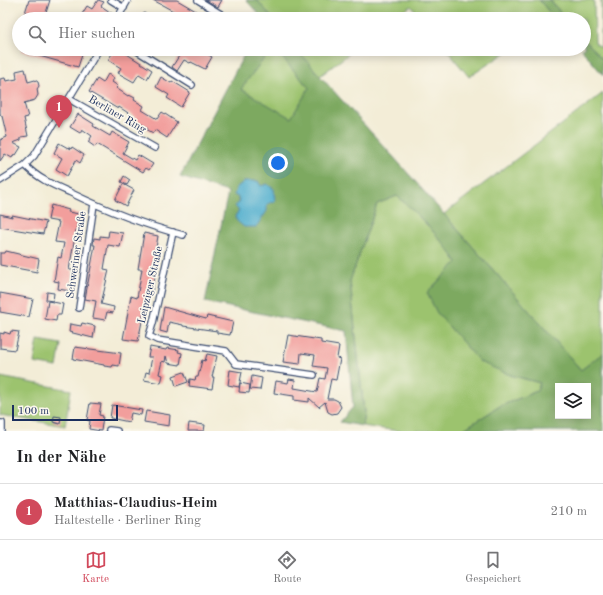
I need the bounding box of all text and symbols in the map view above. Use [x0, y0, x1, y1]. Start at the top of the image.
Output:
search box [12, 12, 591, 56]
icon: search [26, 23, 48, 45]
text: Hier suchen [58, 27, 135, 42]
street label: Berliner Ring [86, 94, 148, 136]
pin: 1 [46, 95, 72, 128]
your location [268, 153, 288, 173]
street label: Schweriner Straße [65, 211, 89, 299]
street label: Leipziger Straße [137, 245, 165, 325]
map controls [555, 383, 591, 419]
button: layers [555, 383, 591, 419]
scale bar [12, 403, 118, 422]
text: 100 m [18, 406, 49, 417]
text: In der Nähe [16, 449, 106, 466]
text: Matthias-Claudius-Heim [54, 496, 217, 511]
text: 1 [25, 505, 33, 518]
text: 210 m [550, 505, 587, 518]
text: Haltestelle · Berliner Ring [54, 514, 201, 527]
tab: Karte [82, 549, 109, 587]
tab: Route [273, 549, 301, 587]
tab: Gespeichert [465, 549, 521, 587]

